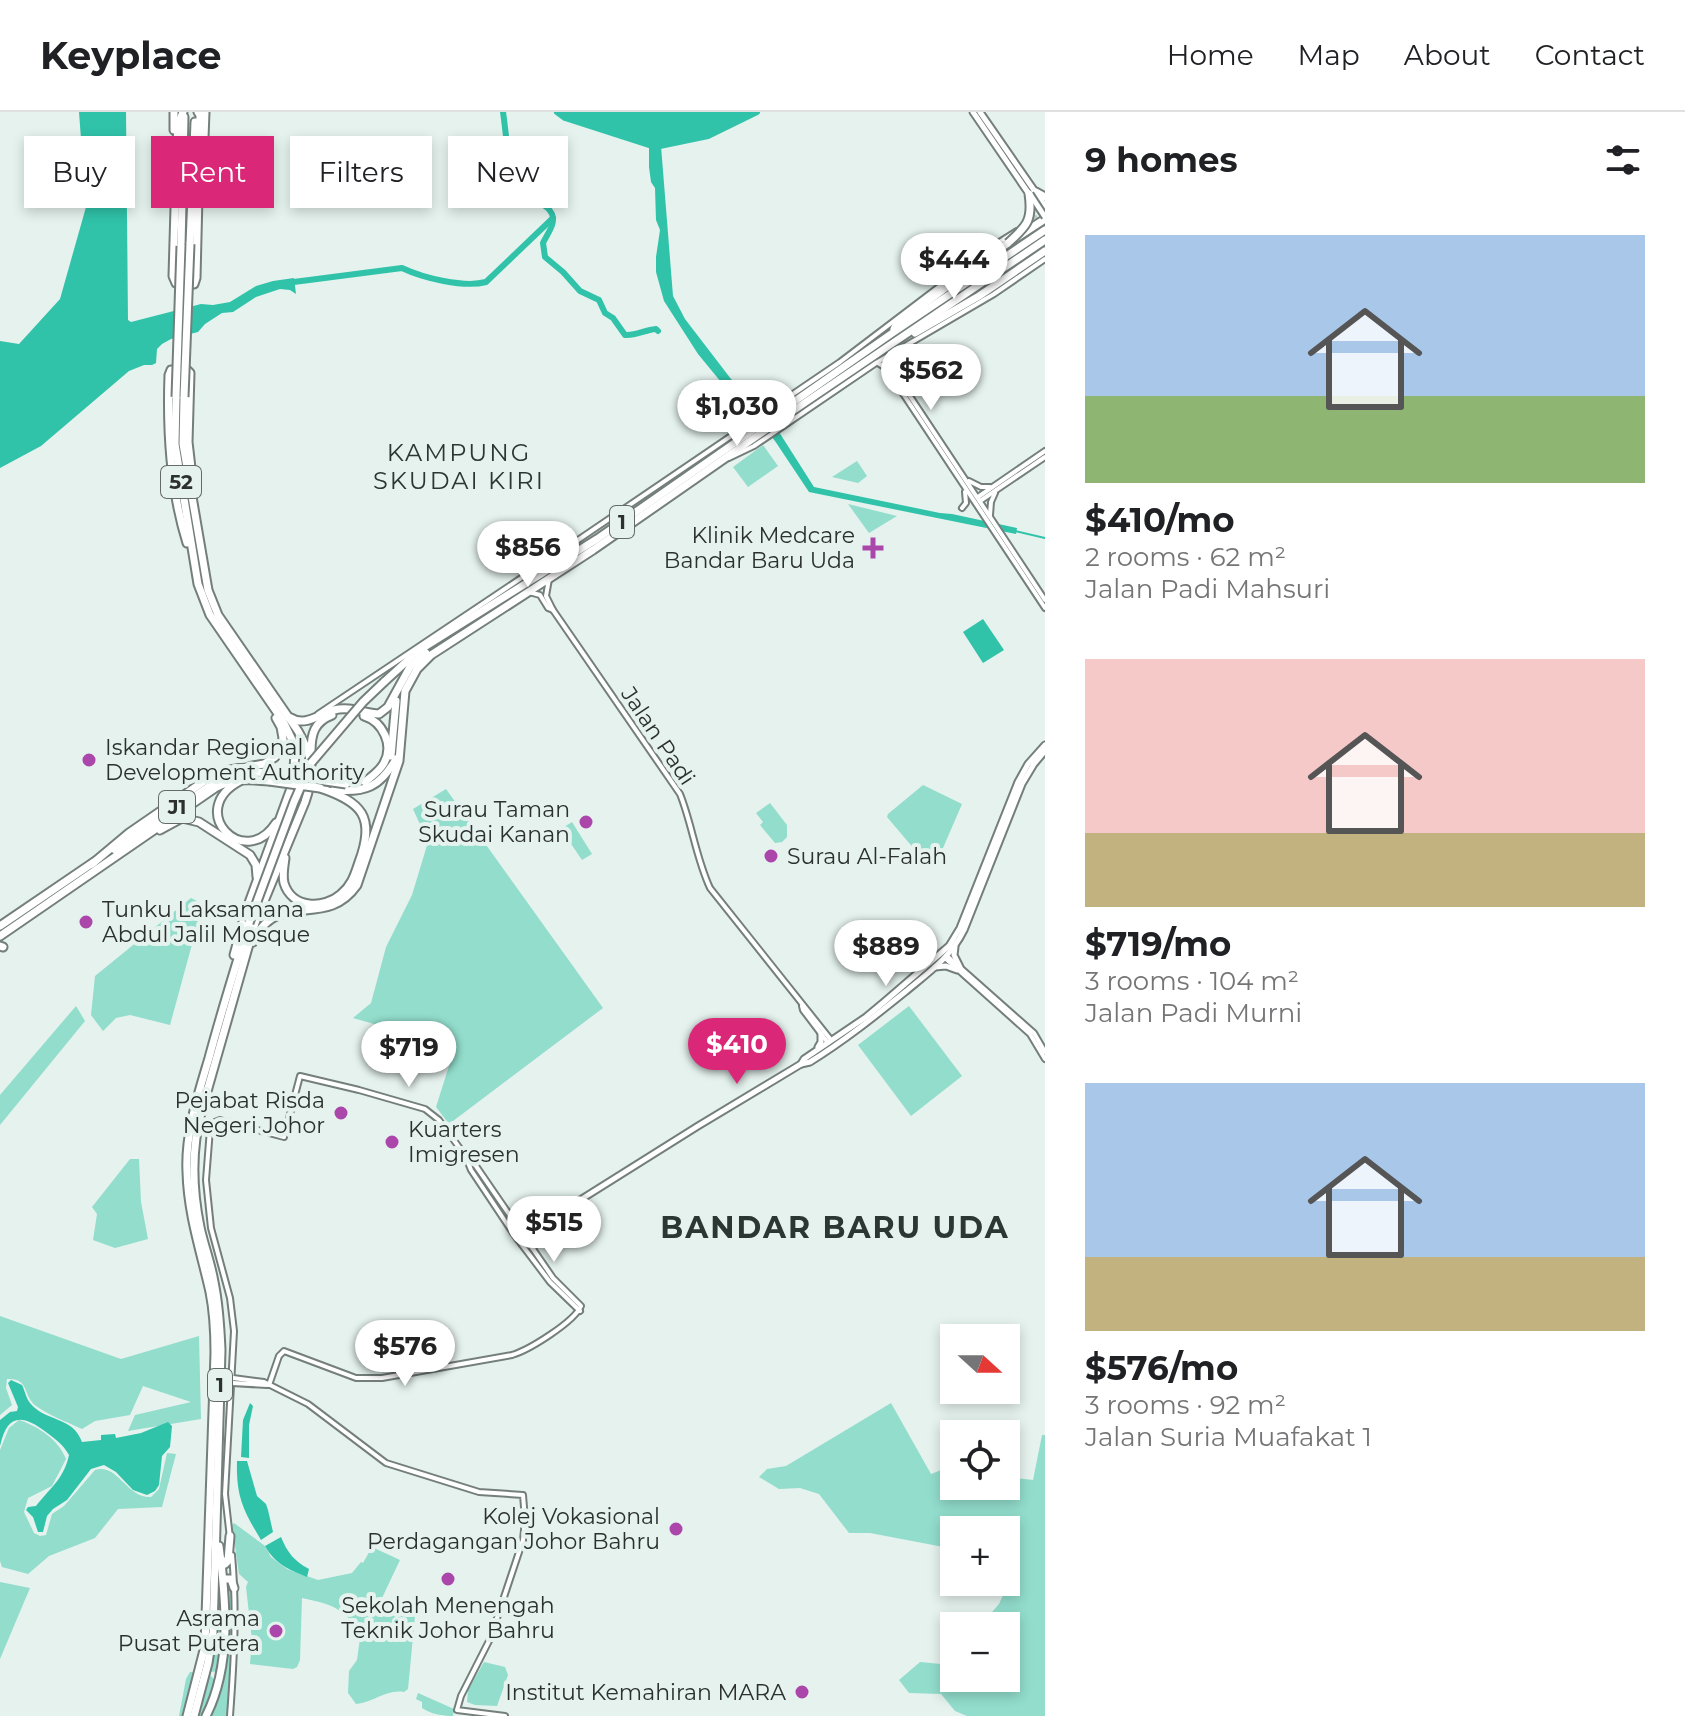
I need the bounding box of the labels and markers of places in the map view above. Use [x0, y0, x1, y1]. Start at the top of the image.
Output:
pin: $444 [907, 233, 1001, 301]
pin: $562 [884, 344, 978, 412]
pin: $1,030 [672, 380, 802, 448]
pin: $856 [481, 521, 575, 589]
place label: Klinik Medcare Bandar Baru Uda [664, 522, 855, 574]
marker: Klinik Medcare Bandar Baru Uda [862, 537, 884, 559]
place label: Iskandar Regional Development Authority [105, 734, 364, 786]
marker: Iskandar Regional Development Authority [80, 751, 98, 769]
place label: Surau Taman Skudai Kanan [418, 796, 570, 848]
marker: Surau Taman Skudai Kanan [577, 813, 595, 831]
place label: Surau Al-Falah [787, 843, 947, 870]
marker: Surau Al-Falah [762, 847, 780, 865]
place label: Tunku Laksamana Abdul Jalil Mosque [102, 896, 310, 948]
marker: Tunku Laksamana Abdul Jalil Mosque [77, 913, 95, 931]
pin: $889 [839, 920, 933, 988]
pin: $410 [690, 1018, 784, 1086]
pin: $719 [362, 1021, 456, 1089]
place label: Pejabat Risda Negeri Johor [174, 1087, 325, 1139]
marker: Pejabat Risda Negeri Johor [332, 1104, 350, 1122]
place label: Kuarters Imigresen [408, 1116, 520, 1168]
marker: Kuarters Imigresen [383, 1133, 401, 1151]
pin: $515 [507, 1196, 601, 1264]
pin: $576 [358, 1320, 452, 1388]
place label: Kolej Vokasional Perdagangan Johor Bahru [367, 1503, 660, 1555]
marker: Kolej Vokasional Perdagangan Johor Bahru [667, 1520, 685, 1538]
marker: Sekolah Menengah Teknik Johor Bahru [439, 1570, 457, 1588]
place label: Sekolah Menengah Teknik Johor Bahru [341, 1592, 555, 1644]
place label: Asrama Pusat Putera [118, 1605, 260, 1657]
marker: Asrama Pusat Putera [267, 1622, 285, 1640]
place label: Institut Kemahiran MARA [505, 1679, 786, 1706]
marker: Institut Kemahiran MARA [793, 1683, 811, 1701]

